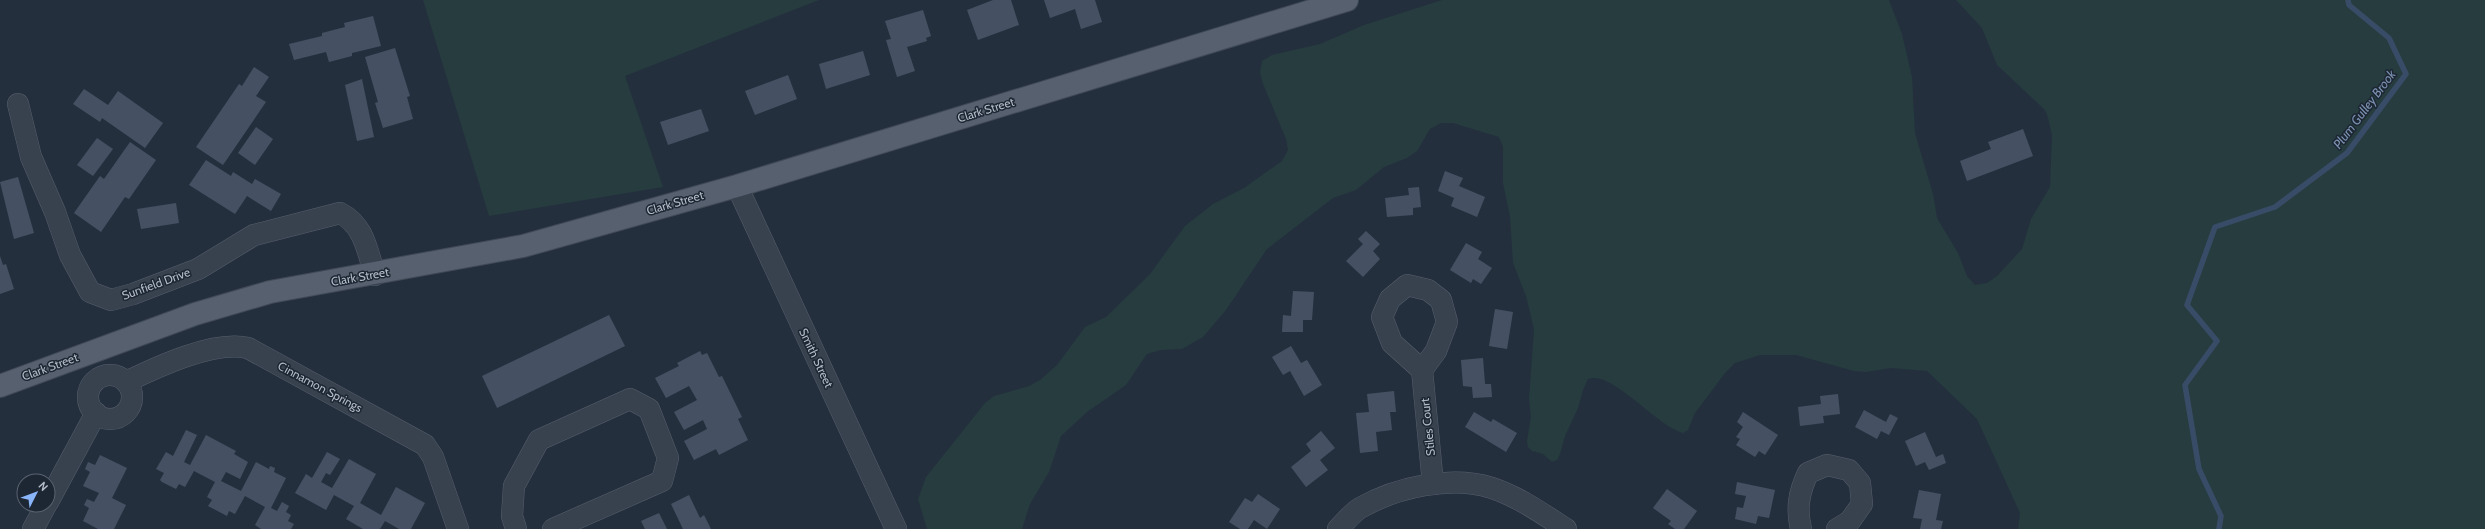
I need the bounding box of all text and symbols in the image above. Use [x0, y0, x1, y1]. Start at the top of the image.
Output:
water label: Plum Gulley Brook [2329, 66, 2399, 152]
street label: Clark Street [956, 94, 1016, 125]
street label: Clark Street [645, 187, 705, 218]
street label: Sunfield Drive [120, 264, 192, 303]
street label: Clark Street [330, 264, 390, 289]
street label: Smith Street [796, 326, 837, 390]
street label: Clark Street [20, 349, 80, 384]
street label: Cinnamon Springs [275, 358, 365, 415]
street label: Stiles Court [1417, 397, 1438, 457]
north arrow [16, 473, 56, 513]
text: N [36, 479, 51, 494]

